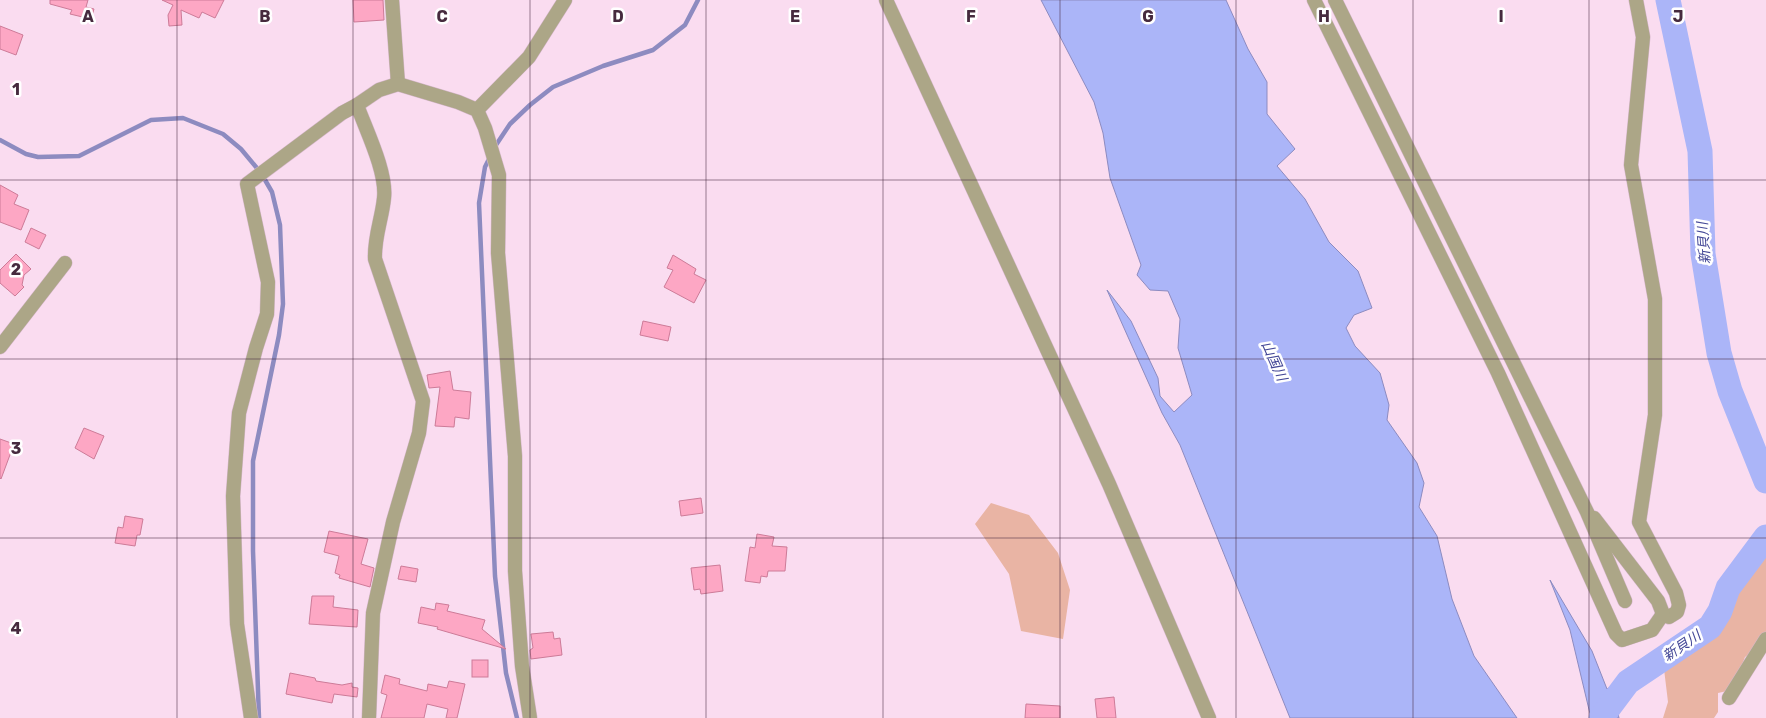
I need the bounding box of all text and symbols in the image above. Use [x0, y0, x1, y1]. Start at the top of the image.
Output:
text: A [82, 7, 94, 26]
text: B [259, 7, 271, 26]
text: C [436, 7, 448, 26]
text: D [612, 7, 624, 26]
text: E [790, 7, 800, 26]
text: F [966, 7, 976, 26]
text: G [1142, 7, 1154, 26]
text: H [1318, 7, 1330, 26]
text: I [1498, 7, 1504, 26]
text: J [1673, 7, 1683, 26]
text: 1 [12, 80, 20, 99]
water label: 新貝川 [1694, 219, 1714, 265]
text: 2 [11, 260, 21, 279]
water label: 山国川 [1258, 338, 1291, 385]
text: 3 [11, 439, 21, 458]
text: 4 [11, 619, 22, 638]
water label: 新貝川 [1660, 626, 1706, 665]

